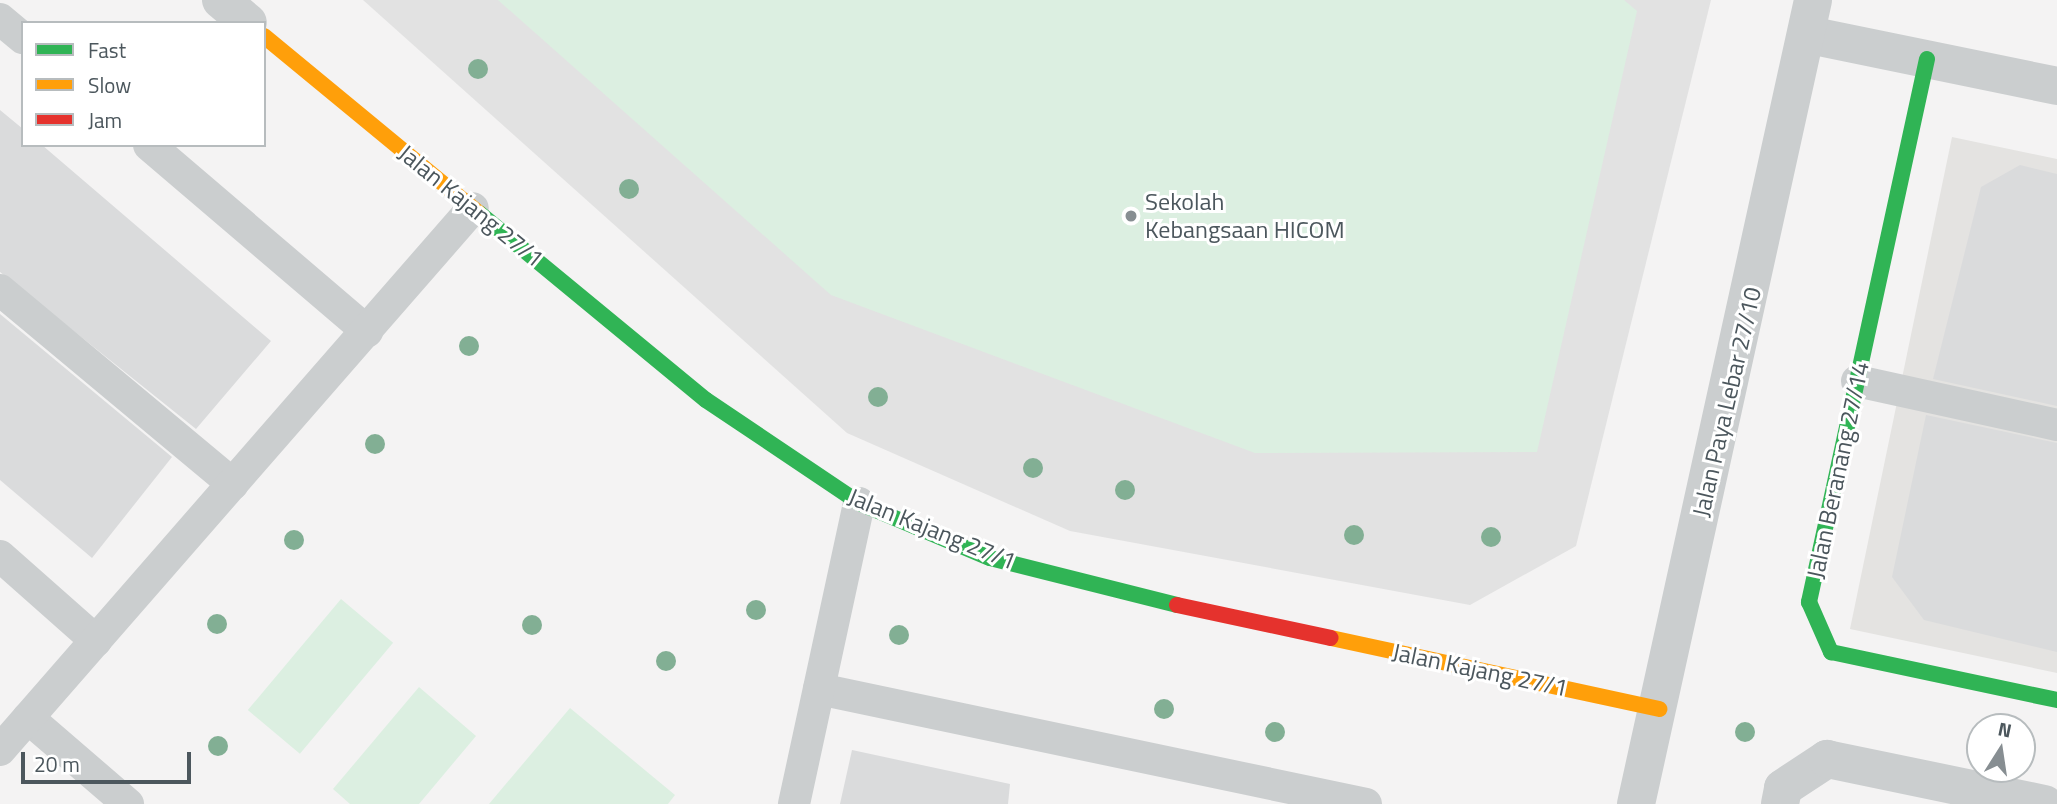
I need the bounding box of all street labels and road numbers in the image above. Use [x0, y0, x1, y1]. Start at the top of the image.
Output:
street label: Jalan Kajang 27/1 [393, 139, 549, 273]
street label: Jalan Paya Lebar 27/10 [1687, 284, 1767, 520]
street label: Jalan Beranang 27/14 [1801, 359, 1875, 581]
street label: Jalan Kajang 27/1 [844, 482, 1020, 576]
street label: Jalan Kajang 27/1 [1390, 637, 1570, 703]

